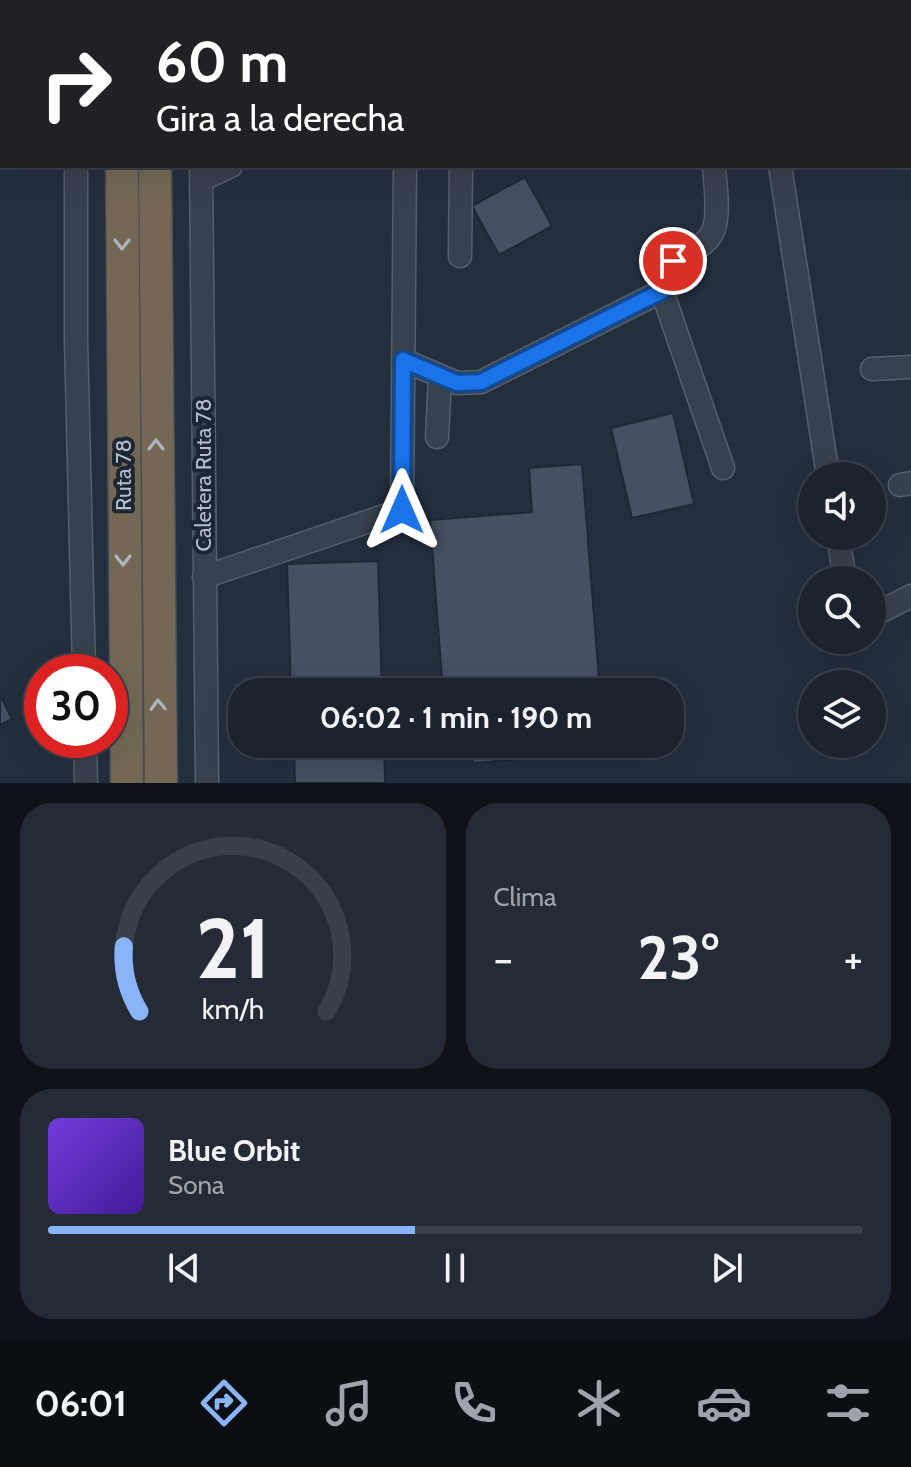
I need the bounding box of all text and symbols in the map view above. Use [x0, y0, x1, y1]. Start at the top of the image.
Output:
text: 60 m [156, 28, 288, 96]
icon: right [24, 32, 128, 136]
text: Gira a la derecha [156, 96, 404, 140]
pin [639, 227, 707, 295]
one-way arrow [113, 238, 131, 251]
icon: arrive [651, 239, 695, 283]
street label: Caletera Ruta 78 [190, 398, 217, 552]
one-way arrow [147, 438, 165, 451]
street label: Ruta 78 [110, 439, 137, 511]
map controls [798, 462, 886, 758]
button: sound [798, 462, 886, 550]
position arrow [360, 468, 444, 552]
one-way arrow [114, 554, 132, 567]
button: search [798, 566, 886, 654]
speed limit sign: 30 [24, 654, 128, 758]
button: layers [798, 670, 886, 758]
one-way arrow [150, 698, 167, 711]
text: 06:02 · 1 min · 190 m [320, 699, 592, 736]
text: Clima [494, 881, 556, 913]
text: 21 [195, 898, 270, 999]
text: 23° [638, 921, 719, 994]
text: − [494, 932, 513, 985]
text: + [844, 932, 863, 985]
text: km/h [201, 991, 264, 1026]
text: Blue Orbit [168, 1132, 300, 1169]
text: Sona [168, 1169, 225, 1201]
icon: previous [162, 1246, 206, 1290]
icon: pause [433, 1246, 477, 1290]
icon: next [705, 1246, 749, 1290]
icon: directions [196, 1375, 252, 1431]
icon: music [321, 1375, 377, 1431]
icon: phone [446, 1375, 502, 1431]
icon: climate [571, 1375, 627, 1431]
icon: car [696, 1375, 752, 1431]
icon: filters [820, 1375, 876, 1431]
text: 06:01 [34, 1381, 127, 1425]

